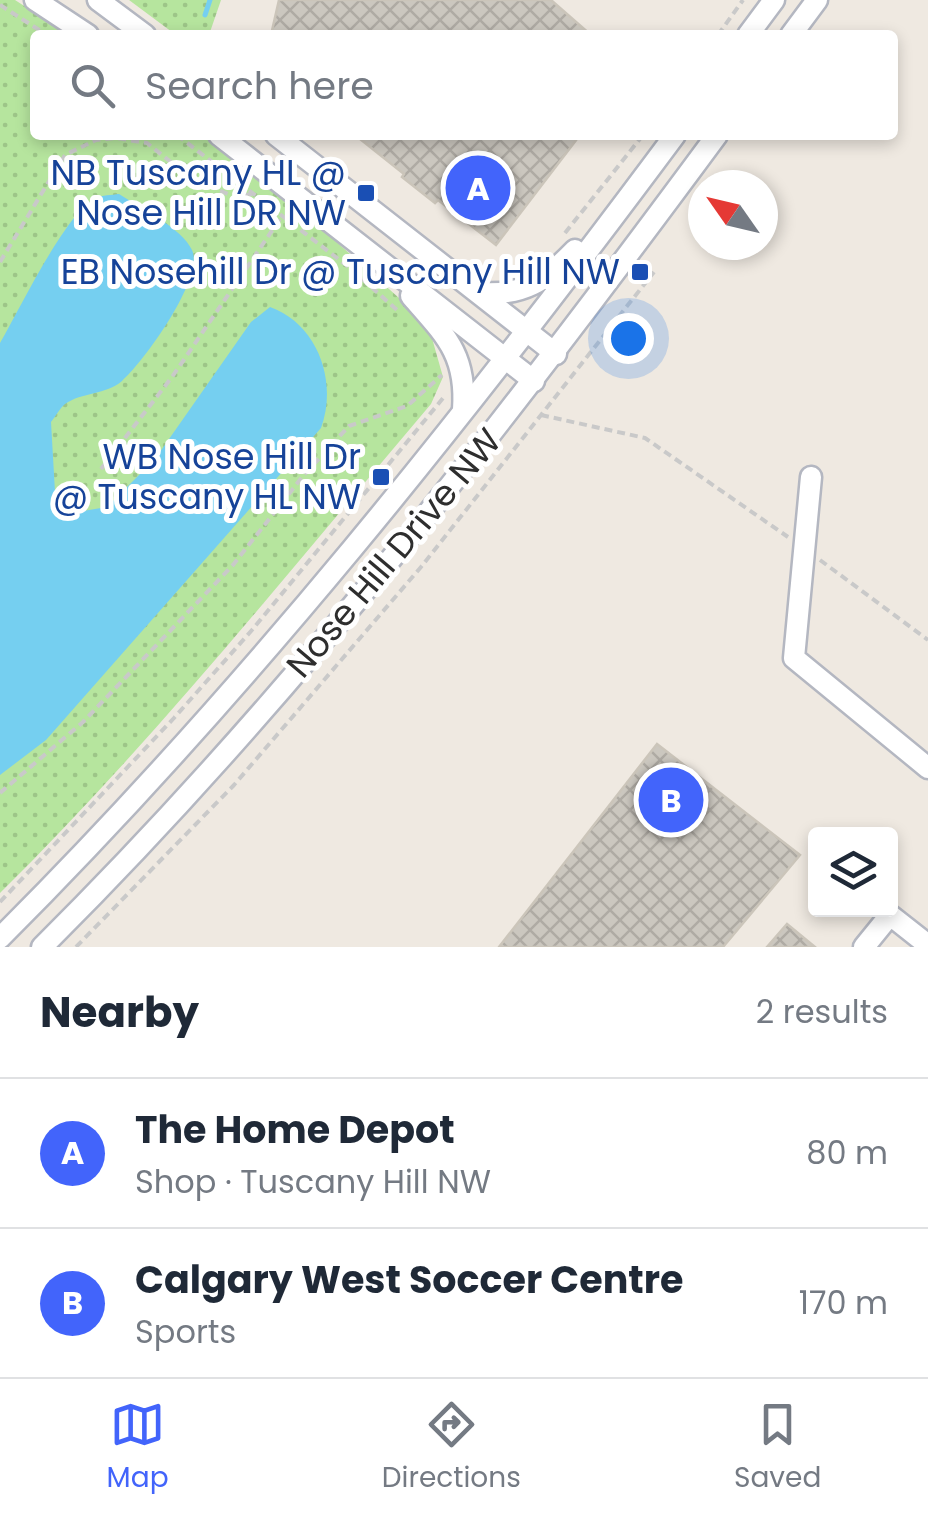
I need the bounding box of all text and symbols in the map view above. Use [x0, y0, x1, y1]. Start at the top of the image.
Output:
search box [30, 30, 898, 140]
icon: search [65, 58, 120, 113]
text: Search here [145, 59, 374, 112]
place label: NB Tuscany HL @ Nose Hill DR NW [50, 148, 346, 237]
pin: A [446, 150, 510, 226]
north arrow [688, 170, 778, 260]
marker: NB Tuscany HL @ Nose Hill DR NW [355, 182, 377, 204]
place label: EB Nosehill Dr @ Tuscany Hill NW [61, 247, 620, 296]
marker: EB Nosehill Dr @ Tuscany Hill NW [629, 261, 651, 283]
your location [603, 313, 654, 364]
street label: Nose Hill Drive NW [275, 418, 513, 688]
place label: WB Nose Hill Dr @ Tuscany HL NW [53, 432, 361, 521]
marker: WB Nose Hill Dr @ Tuscany HL NW [370, 466, 392, 488]
pin: B [638, 762, 704, 838]
map controls [808, 827, 898, 917]
button: layers [808, 827, 898, 917]
text: Nearby [40, 983, 199, 1042]
text: 2 results [756, 989, 888, 1034]
text: The Home Depot [135, 1103, 455, 1156]
text: A [61, 1130, 84, 1175]
text: 80 m [806, 1130, 888, 1175]
text: Shop · Tuscany Hill NW [135, 1159, 491, 1204]
text: Calgary West Soccer Centre [135, 1253, 683, 1306]
text: B [62, 1280, 83, 1325]
text: 170 m [799, 1280, 888, 1325]
text: Sports [135, 1309, 236, 1354]
tab: Map [107, 1397, 169, 1499]
tab: Directions [382, 1397, 521, 1499]
tab: Saved [734, 1397, 821, 1499]

